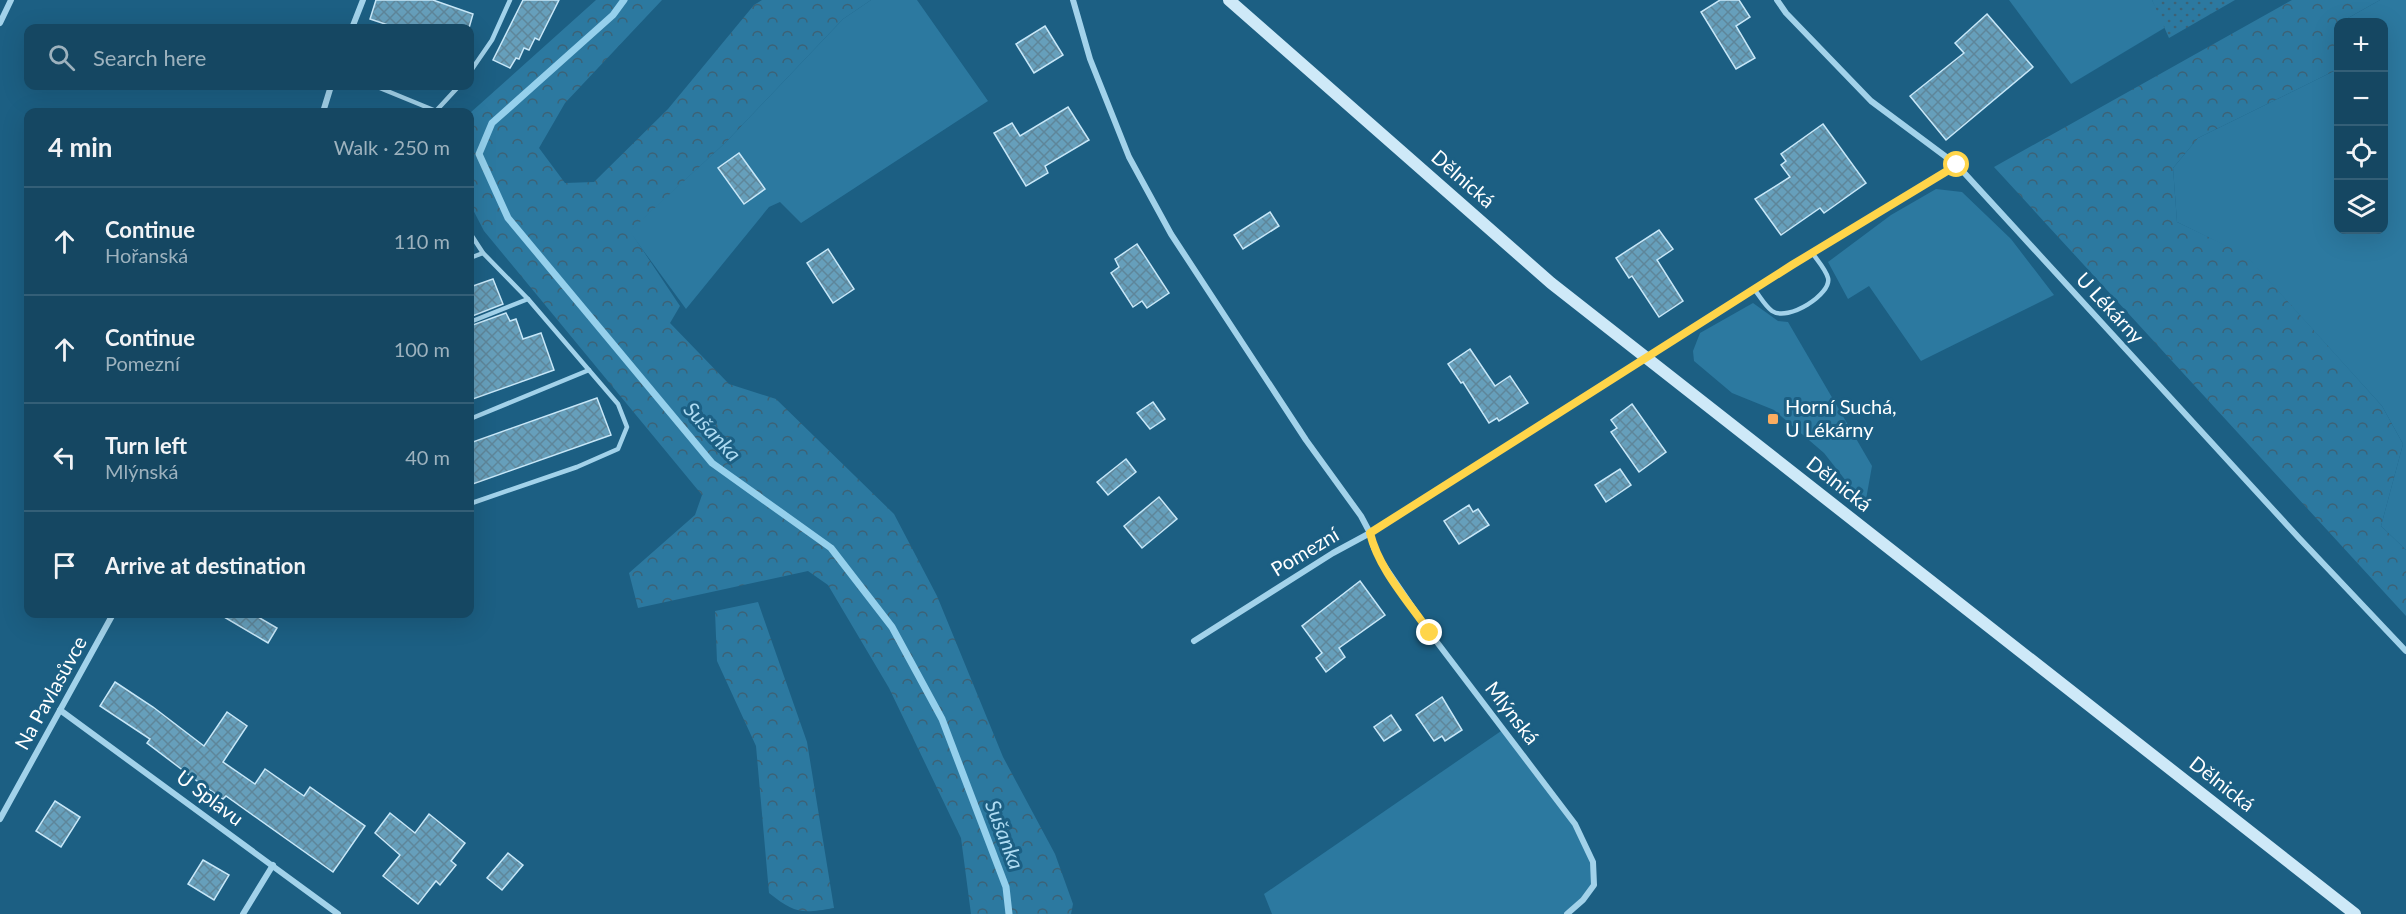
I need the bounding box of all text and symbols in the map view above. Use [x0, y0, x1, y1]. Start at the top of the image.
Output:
map controls [2334, 18, 2388, 234]
button: + [2334, 18, 2388, 72]
search box [24, 24, 474, 90]
icon: search [45, 41, 78, 74]
text: Search here [93, 44, 206, 71]
button: − [2334, 72, 2388, 126]
button: locate [2334, 126, 2388, 180]
text: 4 min [48, 131, 112, 163]
text: Walk · 250 m [334, 135, 450, 159]
street label: Dělnická [1427, 144, 1500, 212]
route start [1943, 151, 1969, 177]
button: layers [2334, 180, 2388, 234]
text: Continue [105, 216, 195, 243]
icon: ahead [48, 225, 81, 258]
text: 110 m [394, 229, 450, 253]
text: Hořanská [105, 243, 188, 267]
street label: U Lékárny [2072, 267, 2150, 348]
text: Continue [105, 324, 195, 351]
icon: ahead [48, 333, 81, 366]
text: 100 m [394, 337, 450, 361]
text: Pomezní [105, 351, 180, 375]
place label: Horní Suchá, U Lékárny [1785, 394, 1897, 441]
water label: Sušanka [679, 396, 747, 466]
marker: Horní Suchá, U Lékárny [1766, 412, 1780, 426]
text: Turn left [105, 432, 187, 459]
icon: left [48, 441, 81, 474]
text: 40 m [405, 445, 450, 469]
street label: Dělnická [1802, 450, 1877, 516]
text: Mlýnská [105, 459, 178, 483]
street label: Pomezní [1266, 521, 1344, 581]
icon: arrive [48, 549, 81, 582]
text: Arrive at destination [105, 552, 306, 579]
route end [1416, 619, 1442, 645]
street label: Na Pavlasůvce [9, 632, 91, 754]
street label: Mlýnská [1481, 676, 1545, 749]
street label: Dělnická [2185, 750, 2260, 816]
street label: U Splavu [172, 764, 249, 830]
water label: Sušanka [981, 796, 1030, 873]

